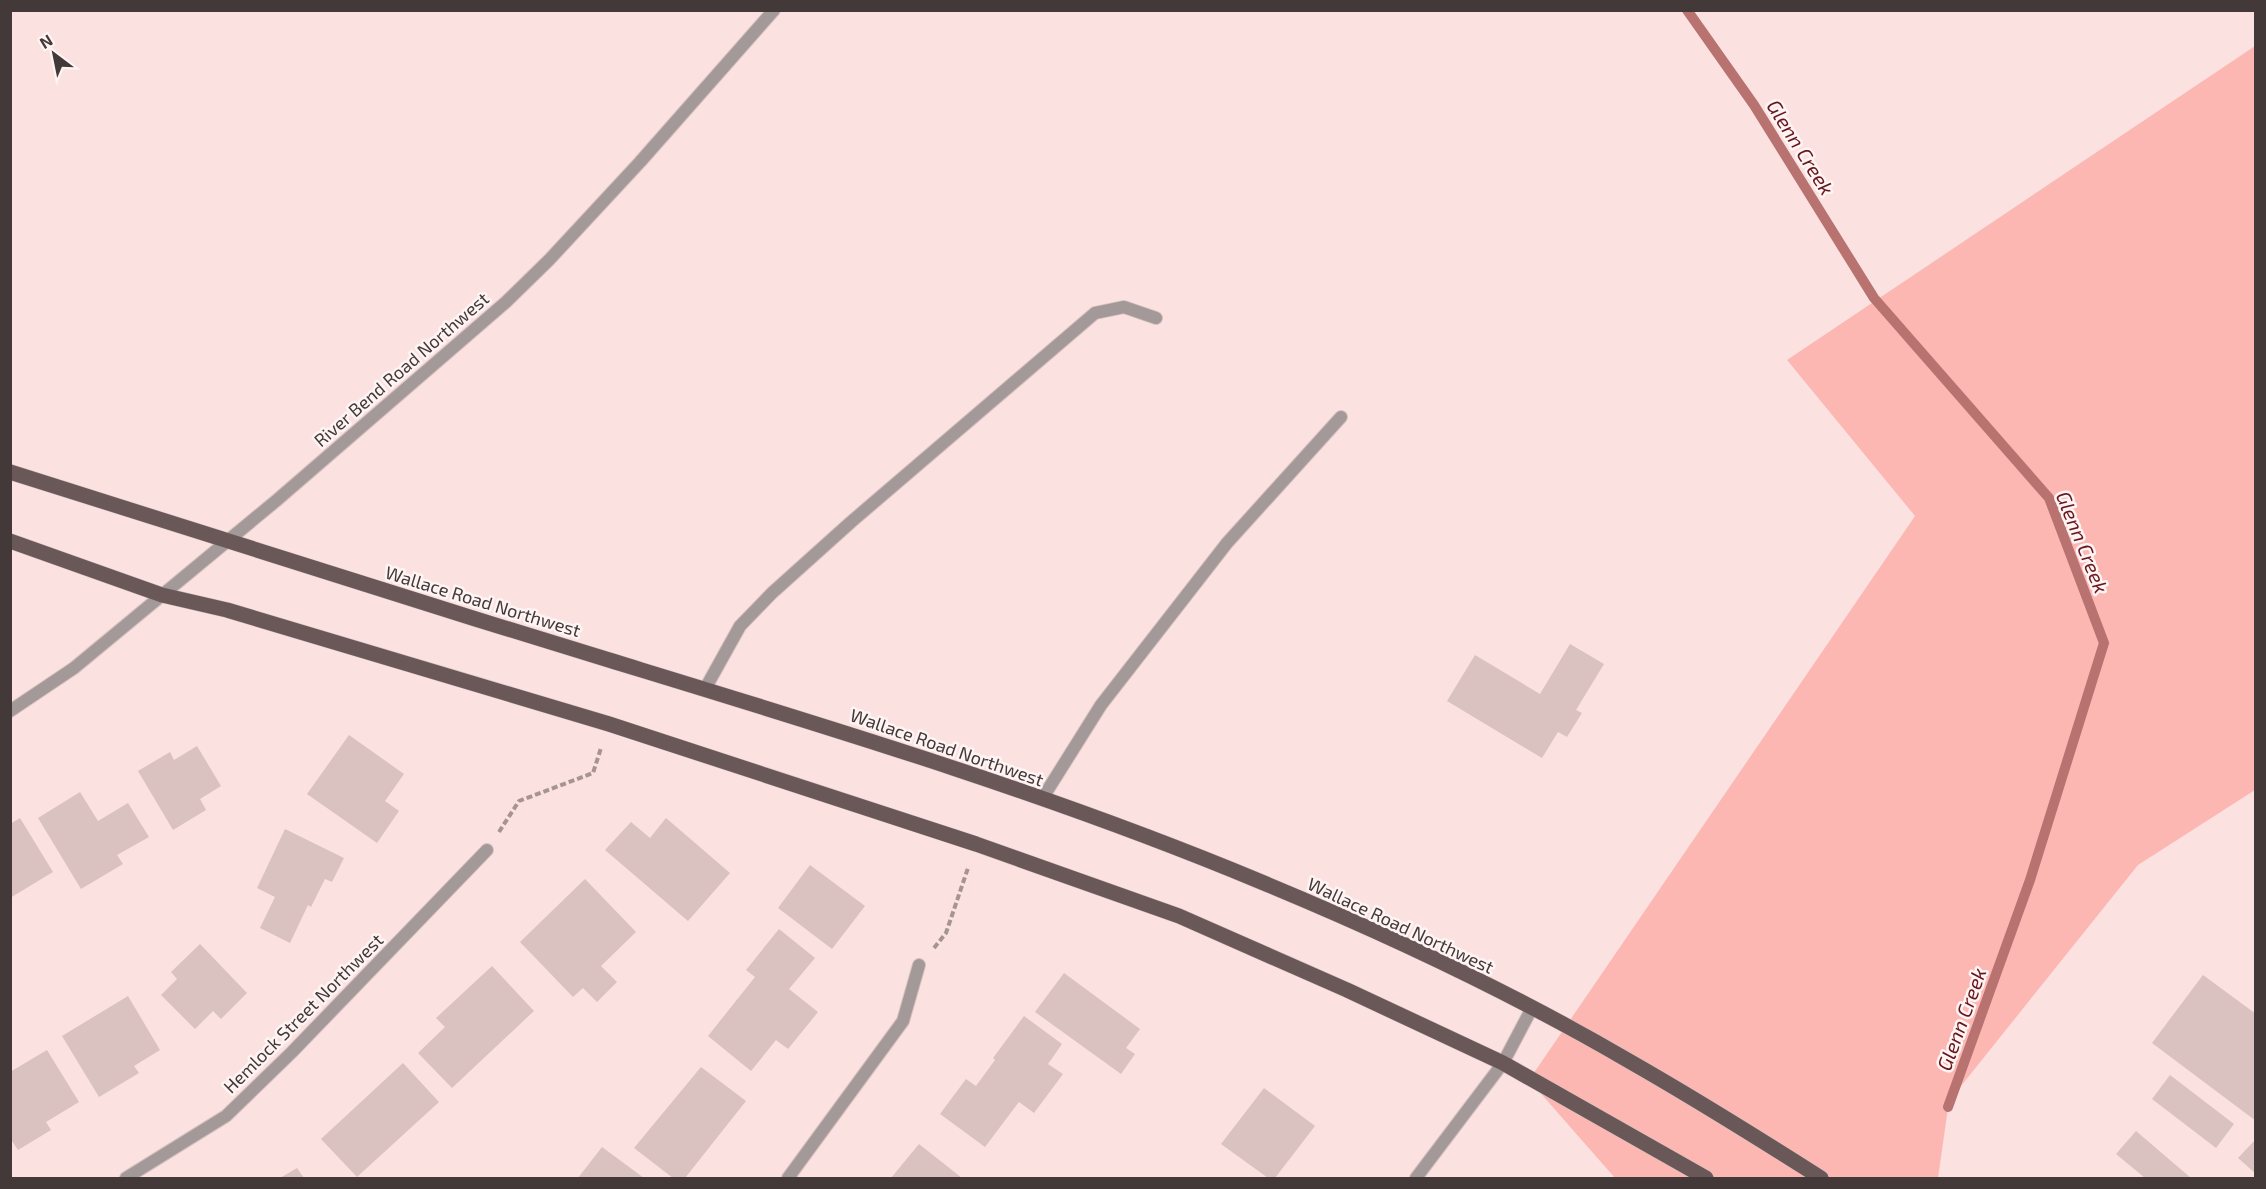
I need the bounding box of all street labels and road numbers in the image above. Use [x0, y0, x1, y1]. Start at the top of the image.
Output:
street label: River Bend Road Northwest [309, 287, 493, 451]
street label: Wallace Road Northwest [383, 561, 583, 641]
street label: Wallace Road Northwest [847, 704, 1047, 790]
street label: Wallace Road Northwest [1304, 872, 1498, 978]
street label: Hemlock Street Northwest [219, 928, 388, 1097]

